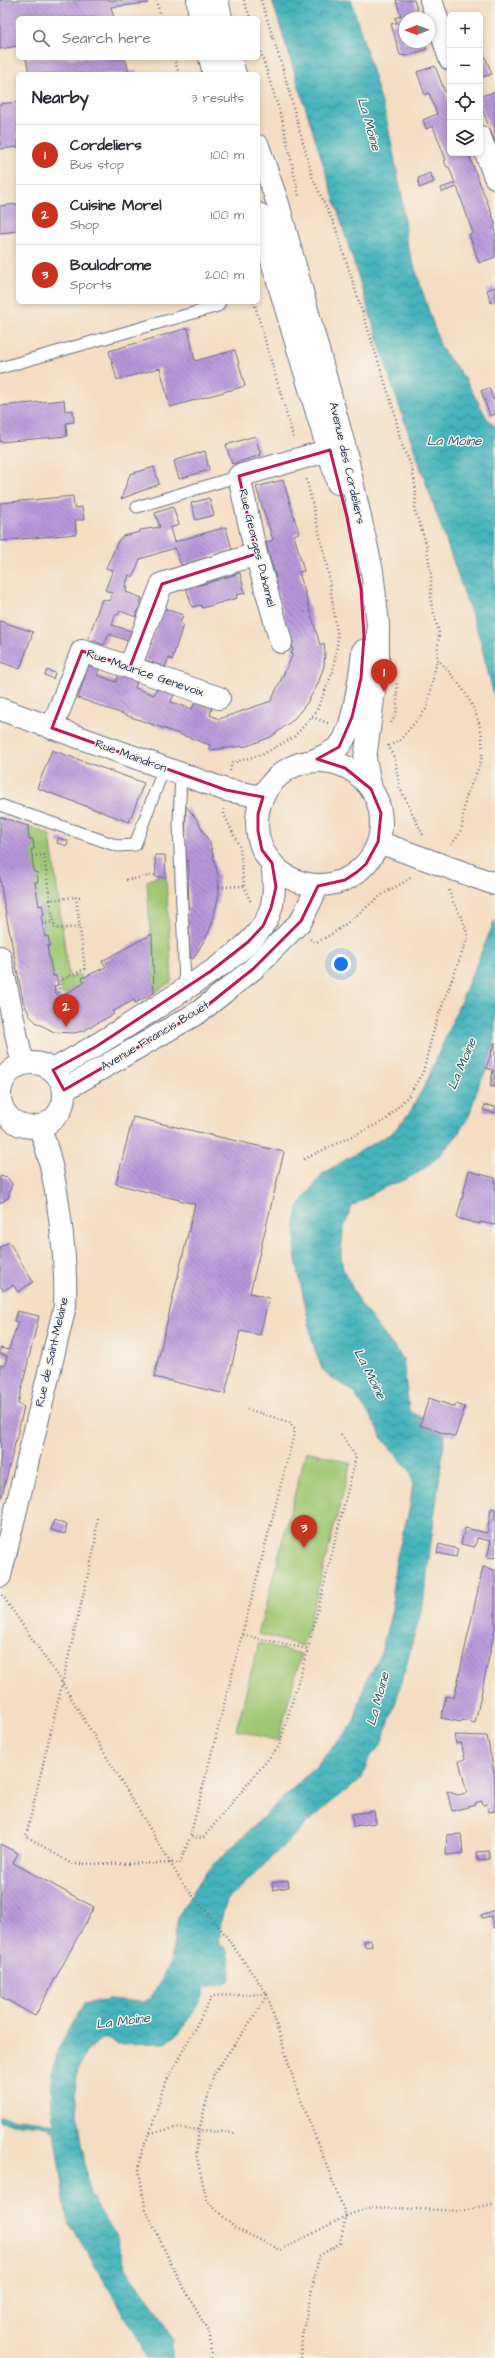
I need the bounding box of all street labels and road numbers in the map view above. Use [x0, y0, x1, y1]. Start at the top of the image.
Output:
street label: Avenue des Cordeliers [325, 400, 369, 526]
street label: Rue Georges Duhamel [233, 487, 280, 609]
street label: Rue Maurice Genevoix [84, 645, 206, 701]
street label: Rue Maindron [93, 735, 169, 777]
street label: Avenue Francis Bouët [98, 997, 213, 1075]
street label: Rue de Saint-Melaine [31, 1295, 73, 1409]

